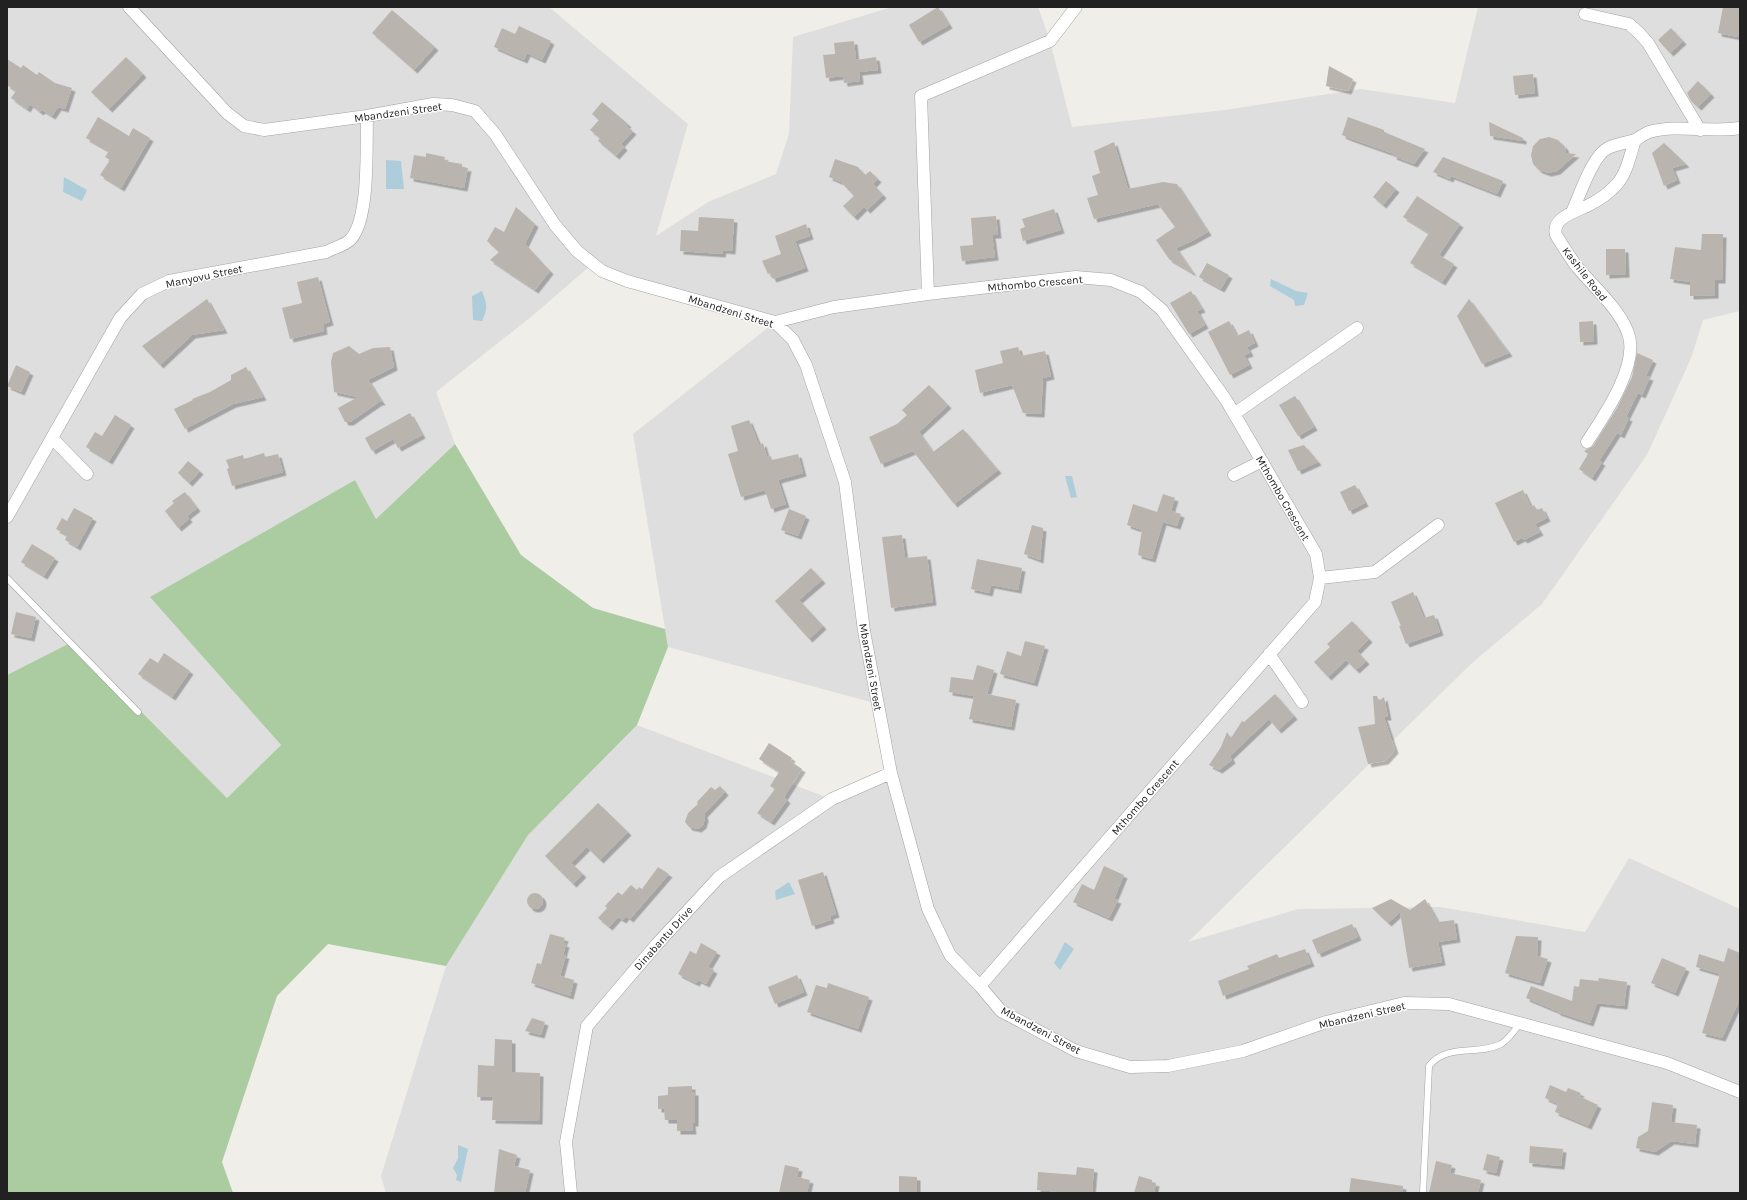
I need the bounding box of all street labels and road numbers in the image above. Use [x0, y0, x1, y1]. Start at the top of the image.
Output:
street label: Mbandzeni Street [353, 100, 443, 125]
street label: Kashile Road [1559, 245, 1610, 304]
street label: Manyovu Street [165, 262, 244, 291]
street label: Mthombo Crescent [987, 273, 1083, 294]
street label: Mbandzeni Street [687, 292, 775, 331]
street label: Mthombo Crescent [1253, 454, 1312, 543]
street label: Mbandzeni Street [856, 622, 885, 712]
street label: Mthombo Crescent [1109, 757, 1182, 838]
street label: Dinabantu Drive [631, 903, 696, 973]
street label: Mbandzeni Street [1317, 999, 1407, 1032]
street label: Mbandzeni Street [999, 1004, 1083, 1057]

